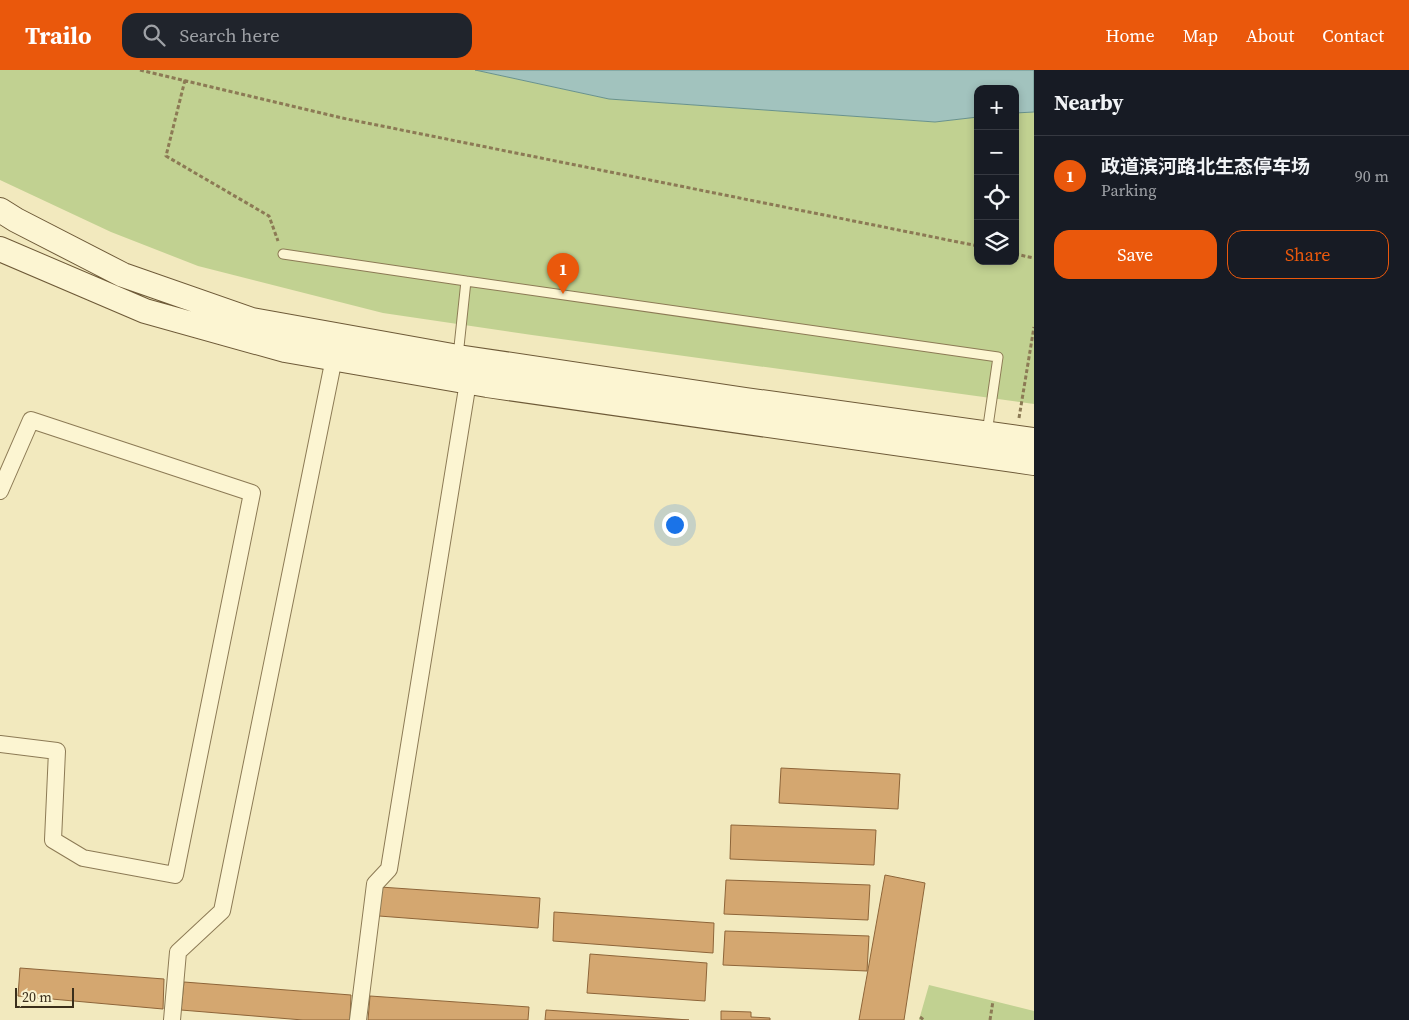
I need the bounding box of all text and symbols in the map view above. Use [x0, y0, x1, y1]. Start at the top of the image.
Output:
search box [122, 13, 472, 58]
text: Trailo [25, 19, 92, 52]
icon: search [140, 21, 168, 49]
text: Search here [180, 22, 280, 48]
text: Home [1106, 23, 1155, 48]
text: Map [1183, 23, 1218, 48]
text: About [1246, 23, 1294, 48]
text: Contact [1322, 23, 1384, 48]
map controls [974, 85, 1019, 265]
button: + [974, 85, 1019, 130]
text: Nearby [1054, 88, 1124, 117]
button: − [974, 130, 1019, 175]
text: 政道滨河路北生态停车场 [1101, 153, 1310, 179]
text: 1 [1066, 165, 1074, 187]
text: 90 m [1355, 165, 1389, 187]
button: locate [974, 175, 1019, 220]
text: Parking [1101, 179, 1157, 201]
button: layers [974, 220, 1019, 265]
button: Save [1054, 230, 1217, 279]
button: Share [1227, 230, 1389, 279]
pin: 1 [547, 253, 579, 294]
your location [662, 512, 688, 538]
scale bar [15, 985, 74, 1008]
text: 20 m [22, 987, 52, 1007]

